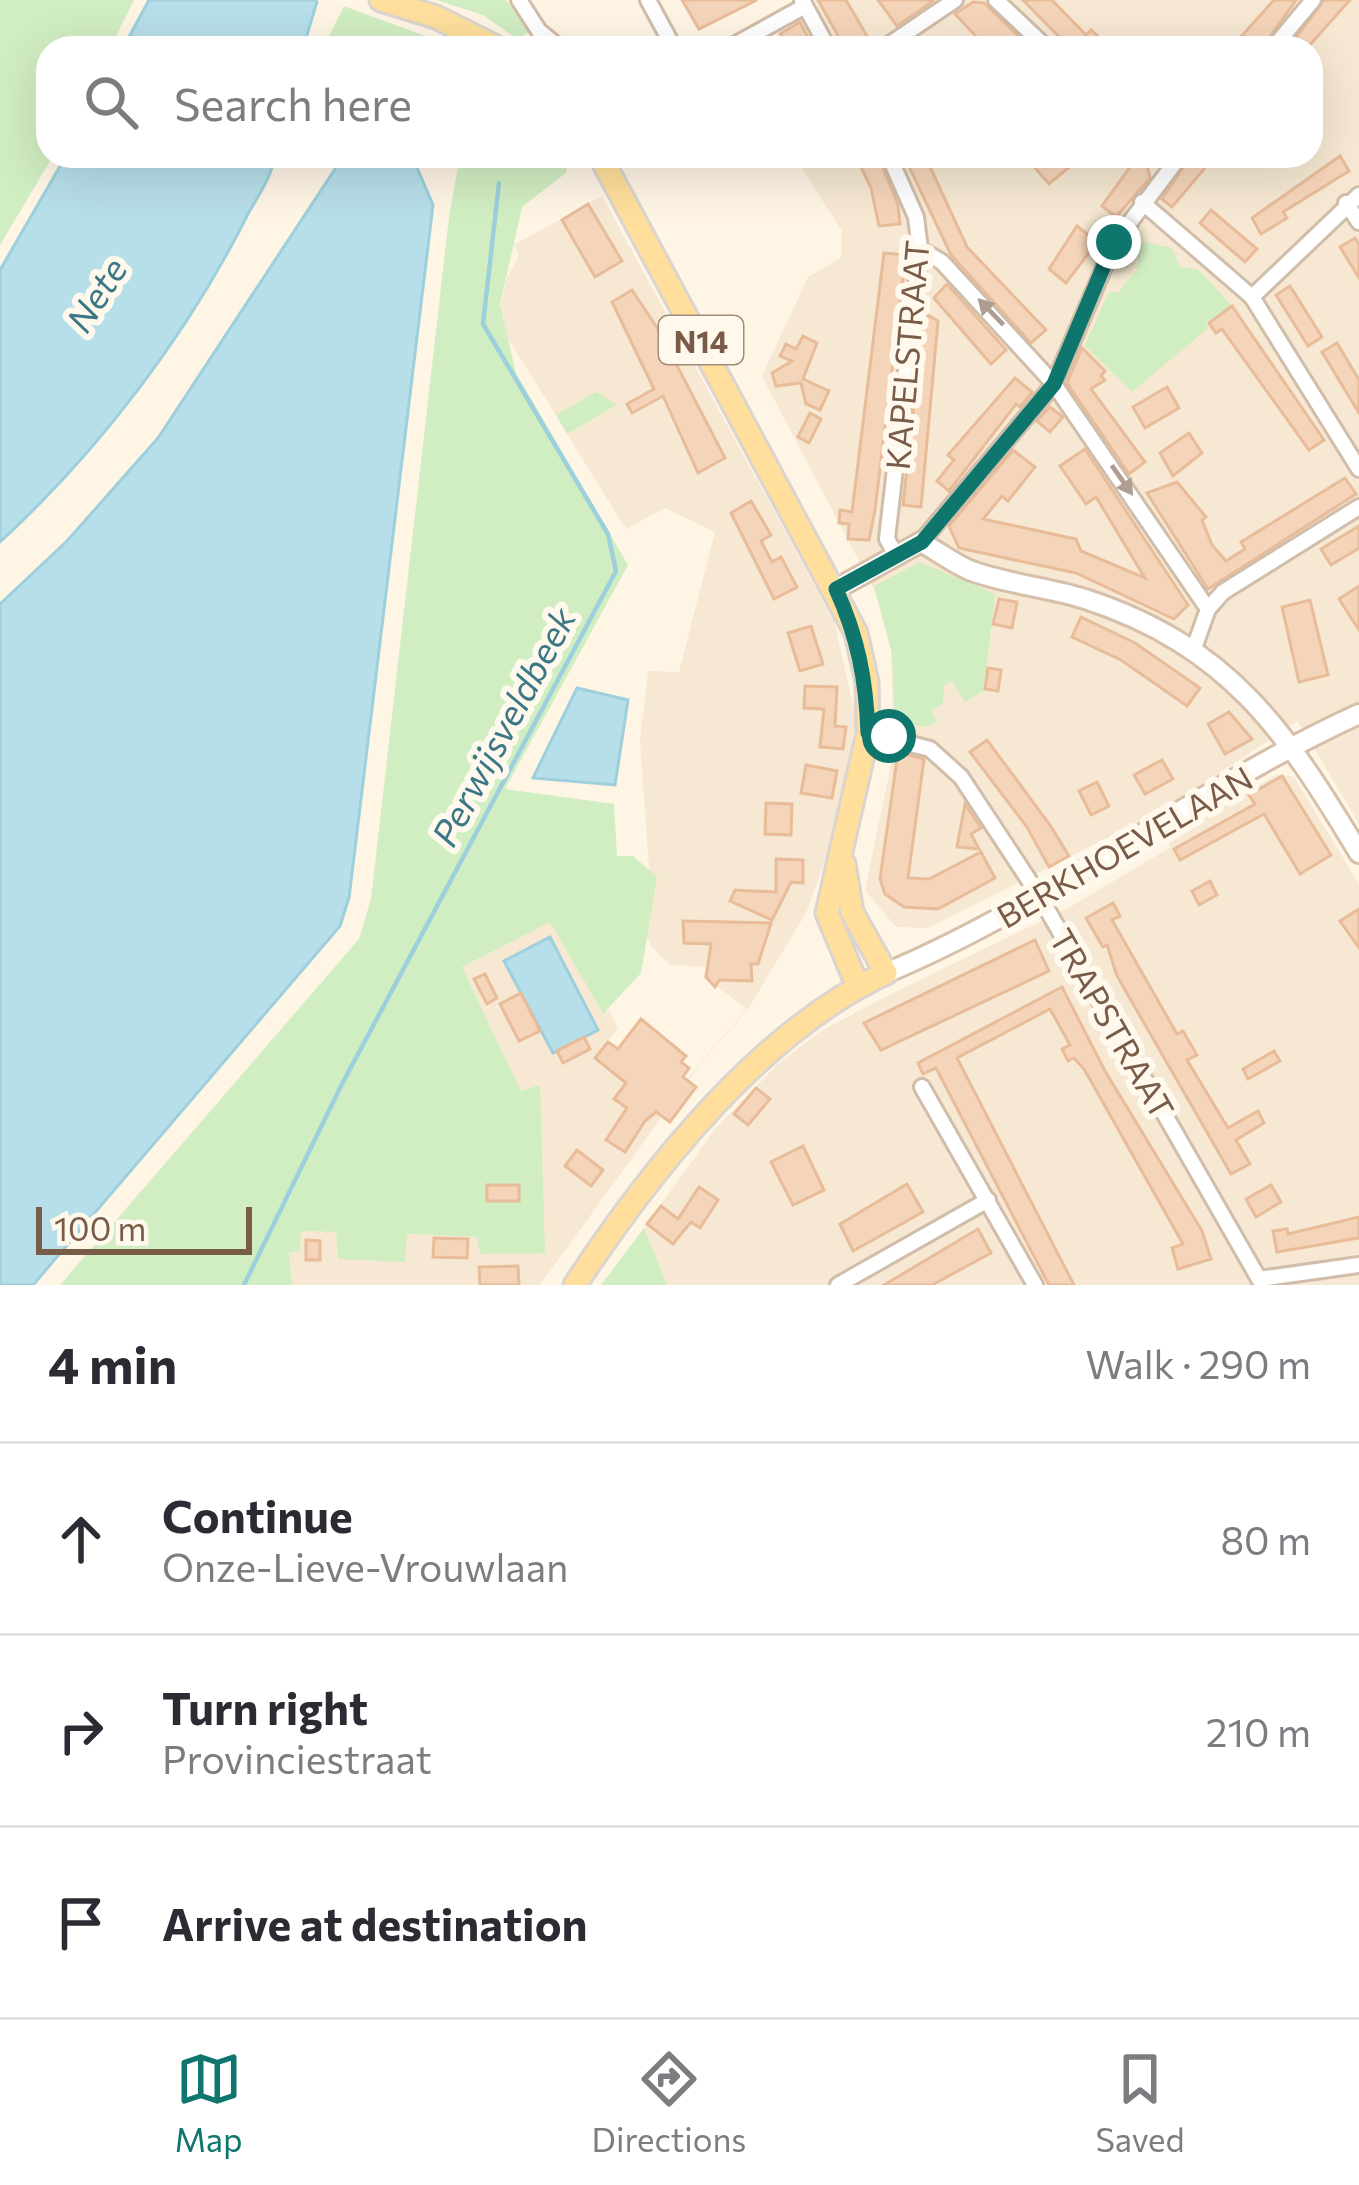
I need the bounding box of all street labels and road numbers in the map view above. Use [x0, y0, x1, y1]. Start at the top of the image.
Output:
street label: KAPELSTRAAT [876, 239, 936, 471]
road number: N14 [659, 316, 743, 364]
street label: BERKHOEVELAAN [989, 756, 1259, 936]
street label: TRAPSTRAAT [1042, 921, 1184, 1125]

